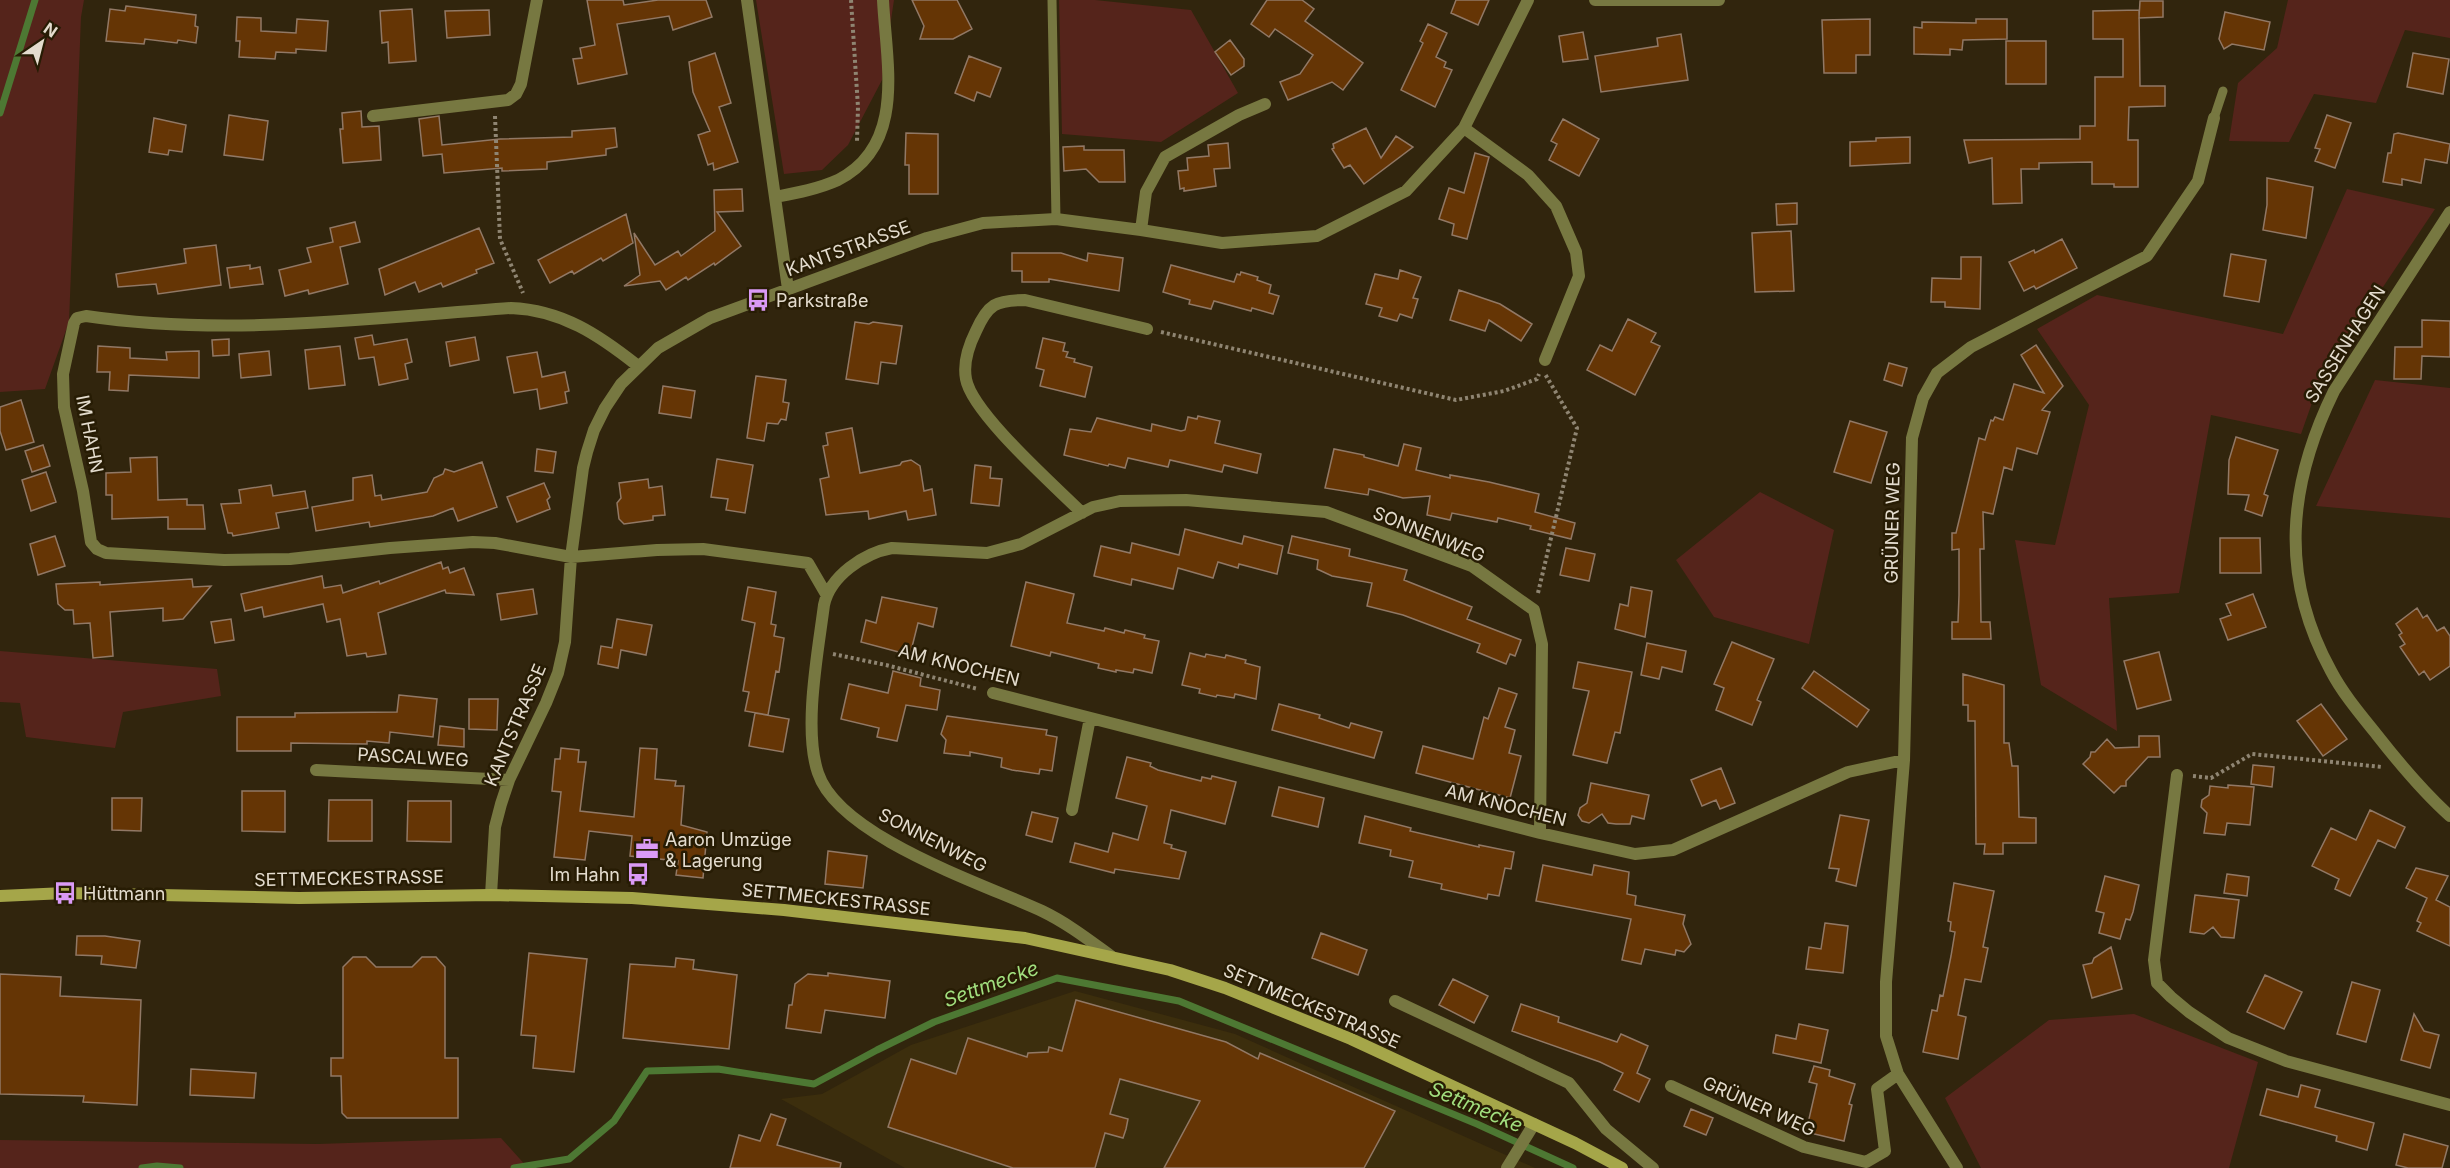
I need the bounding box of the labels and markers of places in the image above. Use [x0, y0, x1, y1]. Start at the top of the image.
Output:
bus stop icon: Parkstraße [745, 287, 771, 313]
place label: Parkstraße [776, 290, 868, 311]
place label: Aaron Umzüge & Lagerung [665, 829, 792, 871]
office icon: Aaron Umzüge & Lagerung [634, 836, 660, 862]
bus stop icon: Im Hahn [625, 861, 651, 887]
place label: Im Hahn [550, 864, 620, 885]
bus stop icon: Hüttmann [52, 880, 78, 906]
place label: Hüttmann [83, 883, 166, 904]

